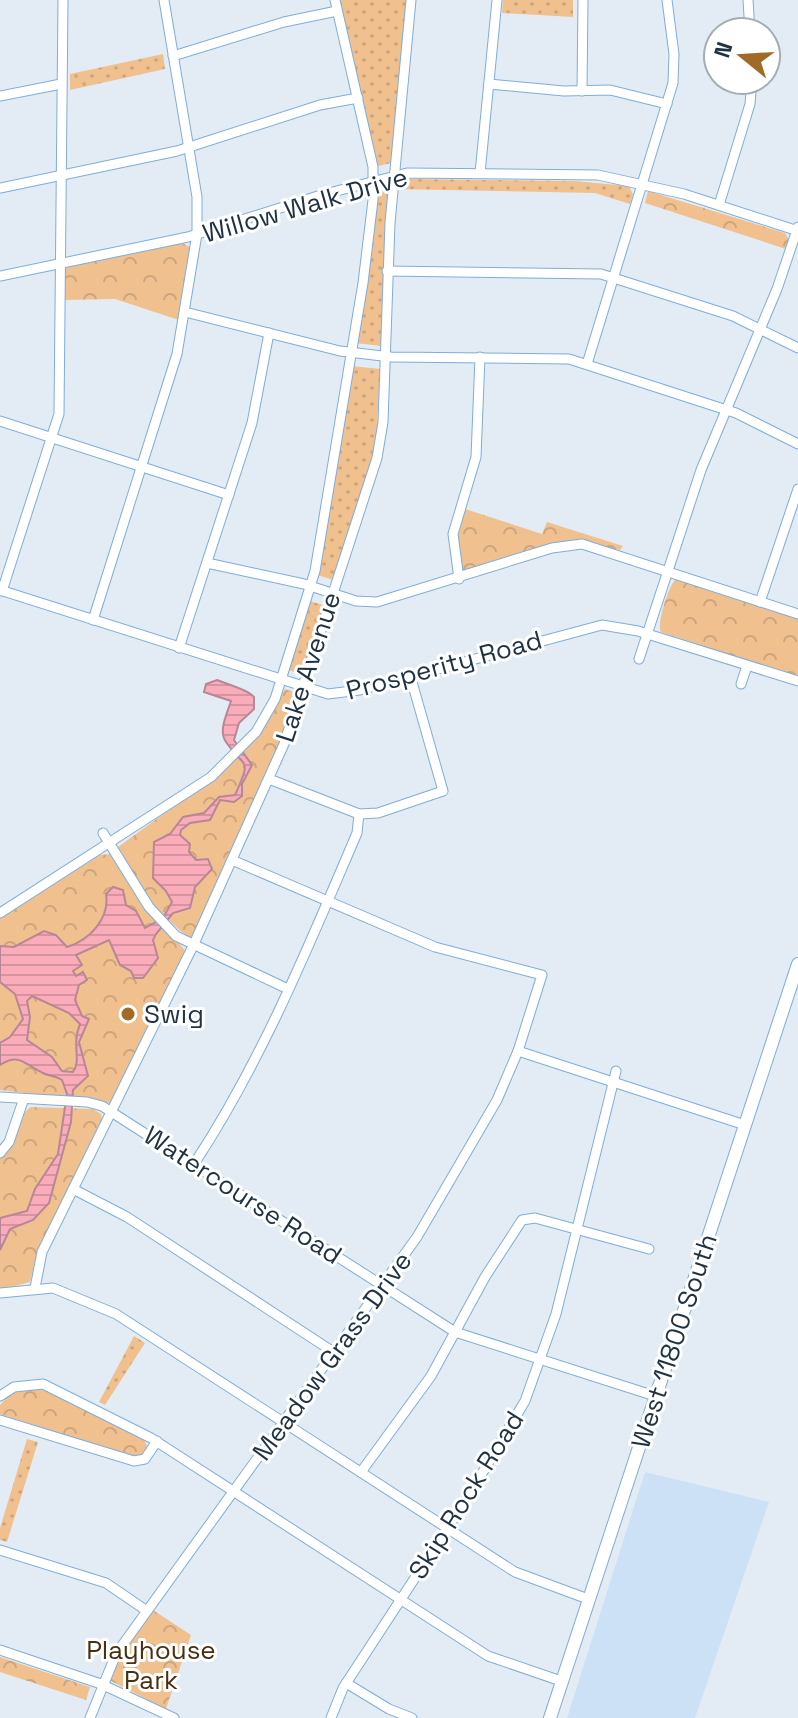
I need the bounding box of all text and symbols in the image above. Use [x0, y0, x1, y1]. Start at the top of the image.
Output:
north arrow [702, 16, 782, 96]
text: N [707, 38, 739, 61]
street label: Willow Walk Drive [199, 159, 411, 251]
street label: Lake Avenue [268, 588, 348, 746]
street label: Prosperity Road [342, 623, 546, 707]
place label: Swig [144, 997, 204, 1031]
marker: Swig [119, 1005, 137, 1023]
street label: Watercourse Road [138, 1118, 348, 1272]
street label: West 11800 South [623, 1229, 725, 1453]
street label: Meadow Grass Drive [245, 1245, 419, 1467]
street label: Skip Rock Road [401, 1404, 531, 1586]
park label: Playhouse Park [86, 1633, 216, 1697]

